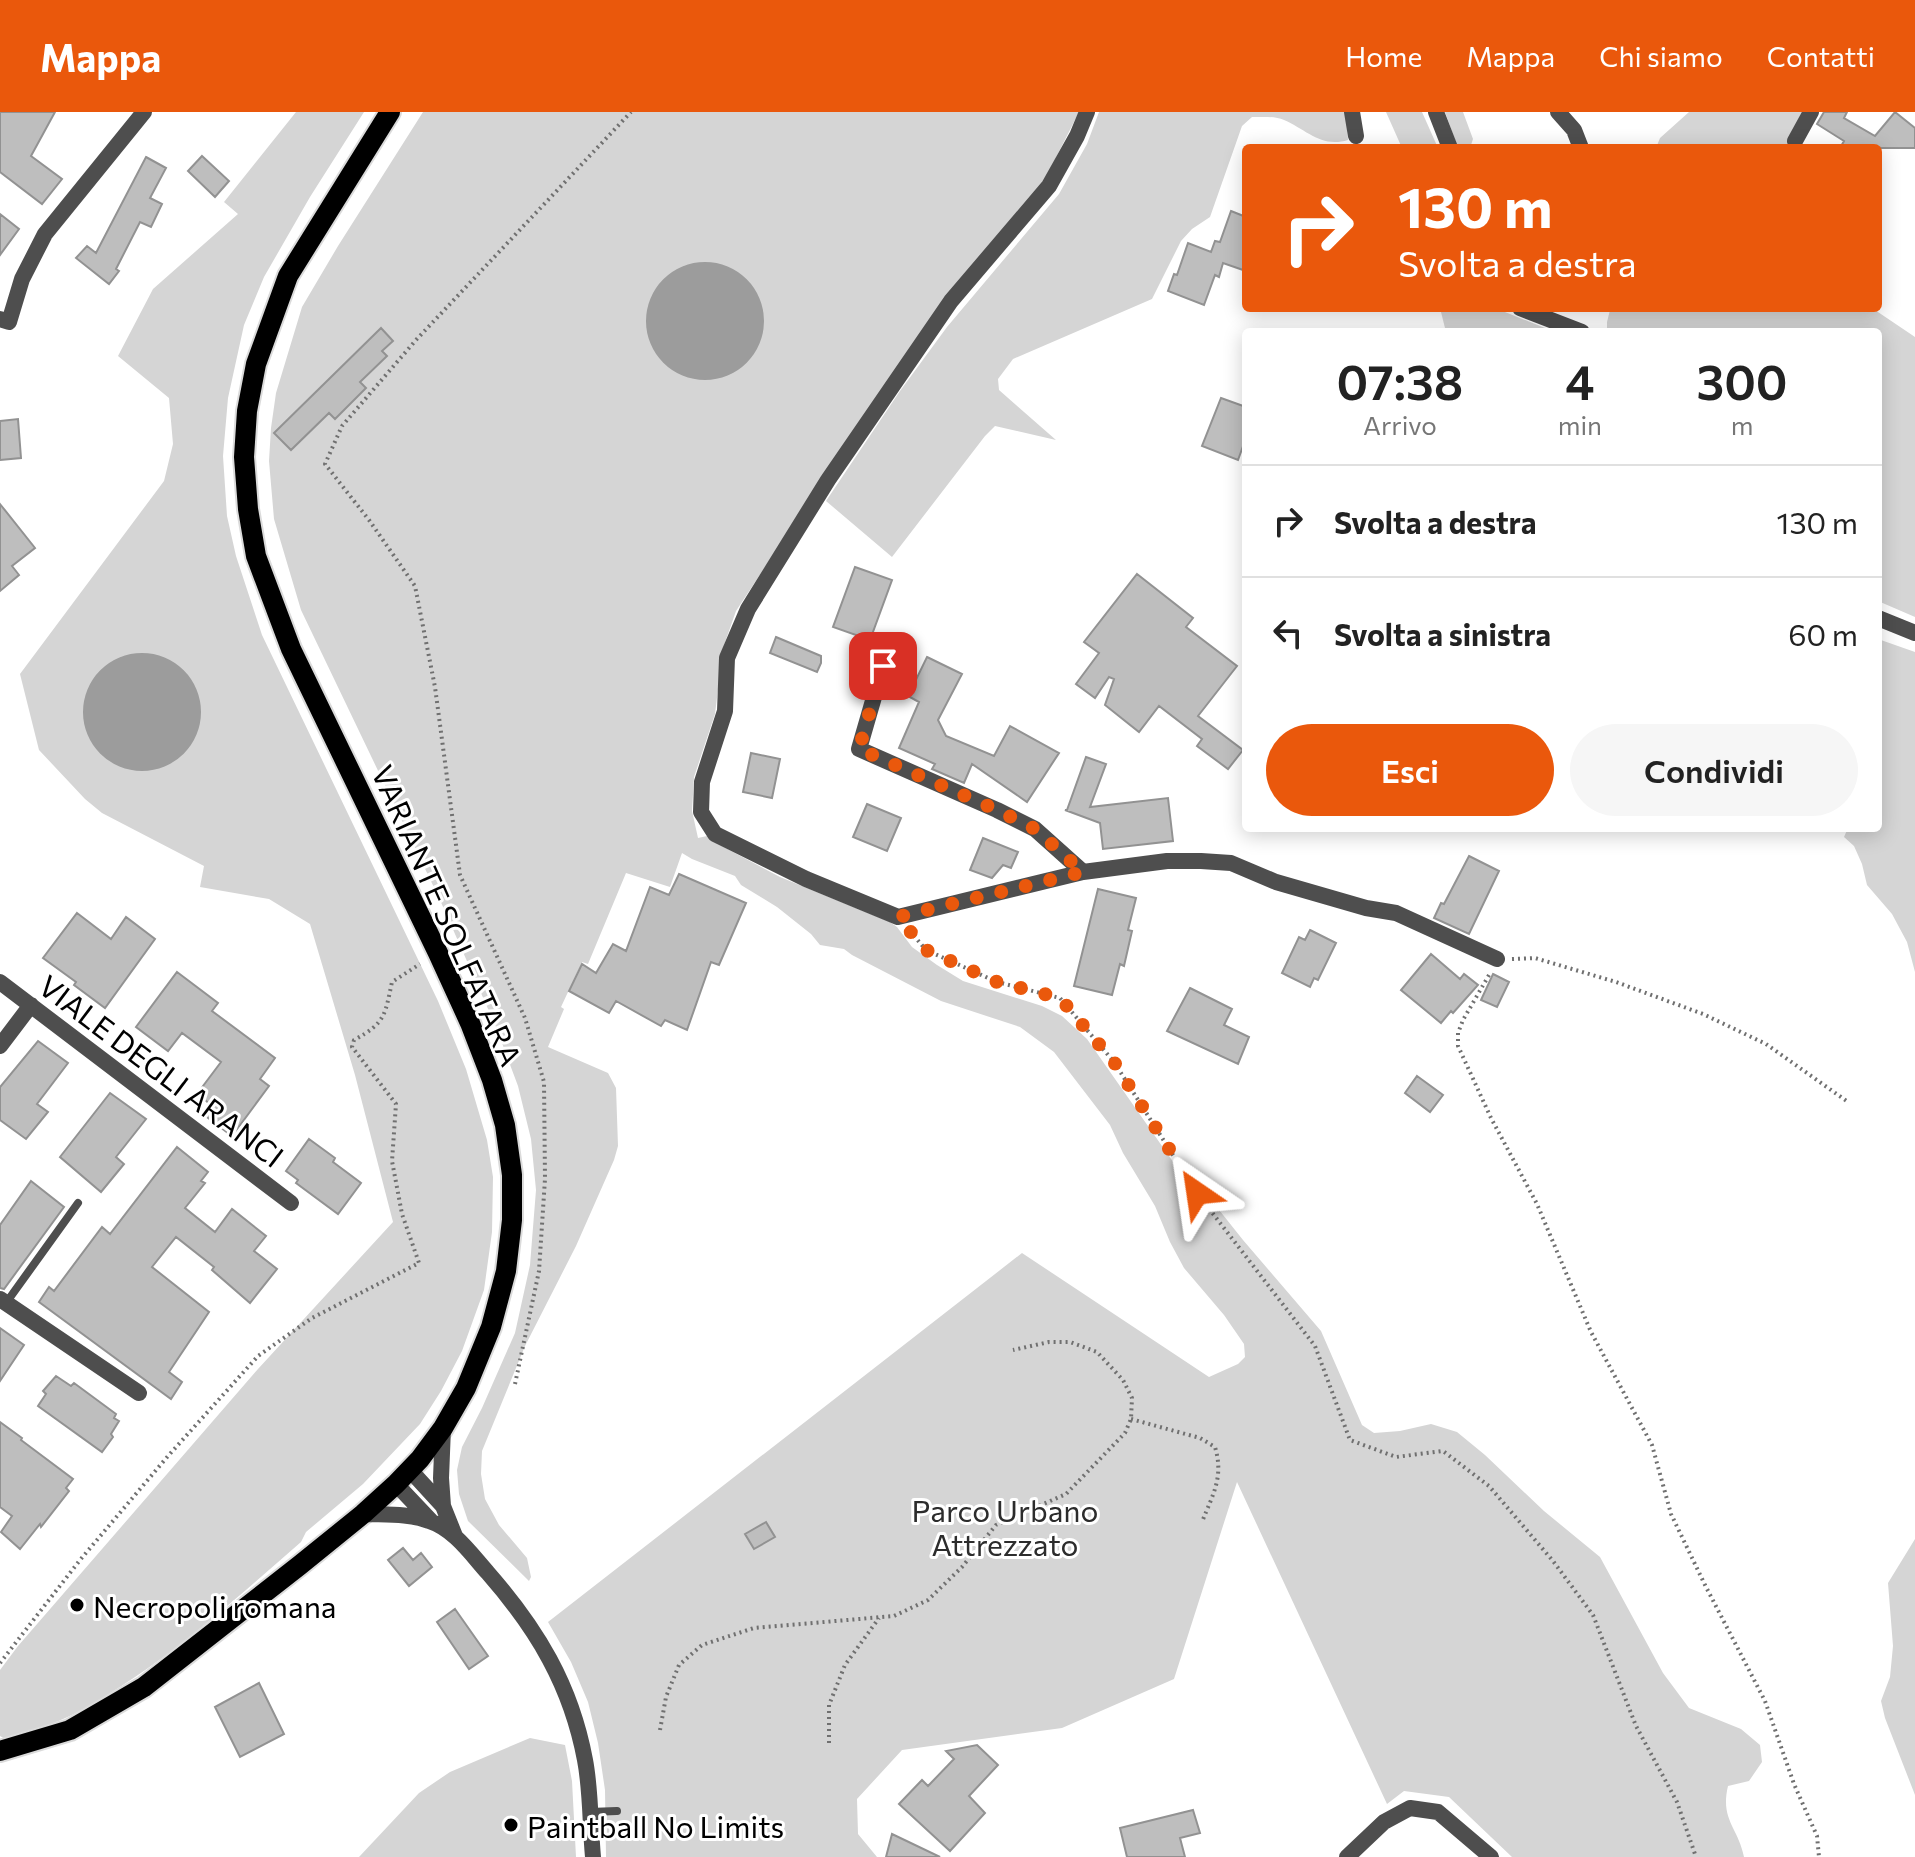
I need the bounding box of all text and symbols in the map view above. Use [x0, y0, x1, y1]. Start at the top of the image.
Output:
text: Mappa [40, 33, 161, 80]
text: Home [1345, 39, 1422, 73]
text: Mappa [1466, 39, 1555, 73]
text: Chi siamo [1599, 39, 1723, 73]
text: Contatti [1767, 39, 1875, 73]
text: 130 m [1398, 171, 1553, 240]
icon: right [1266, 176, 1370, 280]
text: Svolta a destra [1398, 240, 1637, 284]
text: 07:38 [1336, 351, 1463, 410]
text: 4 [1565, 351, 1594, 410]
text: 300 [1696, 351, 1788, 410]
text: Arrivo [1363, 409, 1437, 440]
text: min [1558, 409, 1602, 440]
text: m [1731, 409, 1753, 440]
icon: right [1266, 499, 1310, 543]
text: Svolta a destra [1334, 503, 1536, 540]
text: 130 m [1777, 503, 1858, 540]
icon: left [1266, 611, 1310, 655]
text: Svolta a sinistra [1334, 615, 1551, 652]
text: 60 m [1788, 615, 1858, 652]
pin [849, 632, 917, 700]
icon: arrive [861, 644, 905, 688]
button: Esci [1266, 724, 1554, 816]
button: Condividi [1570, 724, 1858, 816]
street label: VARIANTE SOLFATARA [365, 759, 531, 1071]
street label: VIALE DEGLI ARANCI [32, 966, 292, 1174]
position arrow [1155, 1151, 1239, 1235]
park label: Parco Urbano Attrezzato [912, 1491, 1098, 1562]
place label: Necropoli romana [93, 1587, 337, 1624]
marker: Necropoli romana [68, 1596, 86, 1614]
place label: Paintball No Limits [527, 1807, 784, 1844]
marker: Paintball No Limits [502, 1816, 520, 1834]

